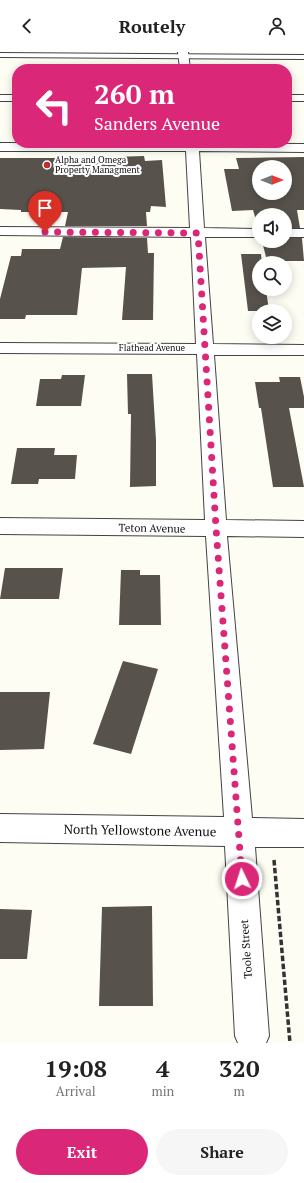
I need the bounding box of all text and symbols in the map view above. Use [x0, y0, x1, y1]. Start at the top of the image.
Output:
text: Routely [119, 14, 185, 38]
icon: back [16, 15, 38, 37]
icon: person [266, 15, 288, 37]
text: 260 m [94, 75, 175, 112]
icon: left [28, 80, 80, 132]
text: Sanders Avenue [94, 111, 220, 135]
place label: Alpha and Omega Property Managment [55, 154, 141, 176]
marker: Alpha and Omega Property Managment [42, 160, 52, 170]
north arrow [252, 160, 292, 200]
map controls [252, 160, 292, 344]
pin [28, 191, 62, 232]
icon: arrive [34, 197, 56, 219]
button: sound [252, 208, 292, 248]
button: search [252, 256, 292, 296]
button: layers [252, 304, 292, 344]
street label: Flathead Avenue [119, 342, 186, 354]
street label: Teton Avenue [118, 520, 186, 536]
street label: North Yellowstone Avenue [63, 820, 217, 840]
position arrow [221, 858, 263, 900]
street label: Toole Street [237, 919, 255, 979]
text: 19:08 [44, 1052, 107, 1084]
text: 4 [156, 1052, 170, 1084]
text: 320 [219, 1052, 259, 1084]
text: Arrival [56, 1082, 96, 1100]
text: min [151, 1082, 174, 1100]
text: m [234, 1082, 245, 1100]
button: Exit [16, 1129, 148, 1175]
button: Share [156, 1129, 288, 1175]

